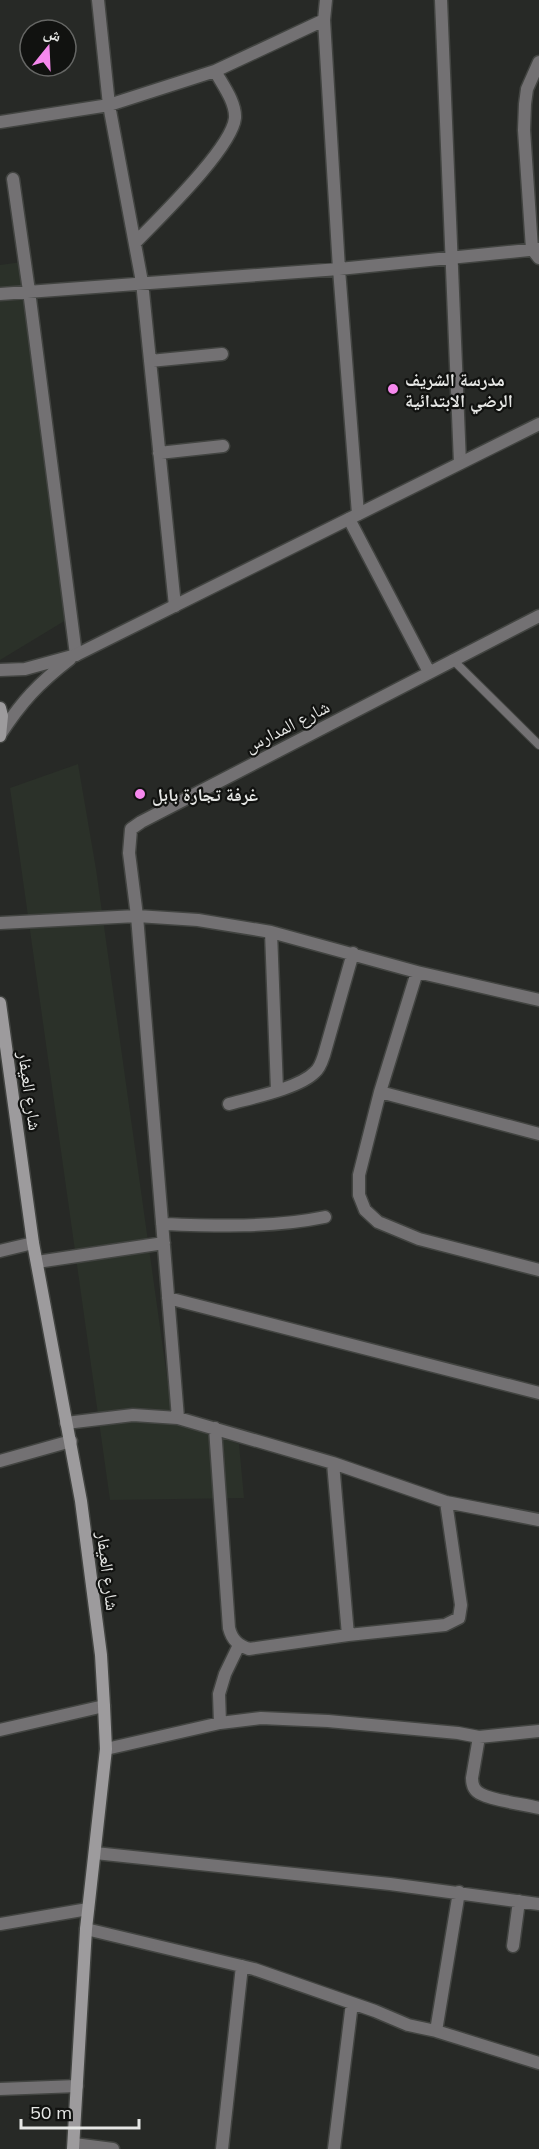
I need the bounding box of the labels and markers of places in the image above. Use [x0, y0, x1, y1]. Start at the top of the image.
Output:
place label: مدرسة الشريف الرضي الابتدائية [405, 368, 513, 415]
marker: مدرسة الشريف الرضي الابتدائية [386, 382, 400, 396]
place label: غرفة تجارة بابل [152, 783, 258, 806]
marker: غرفة تجارة بابل [133, 787, 147, 801]

